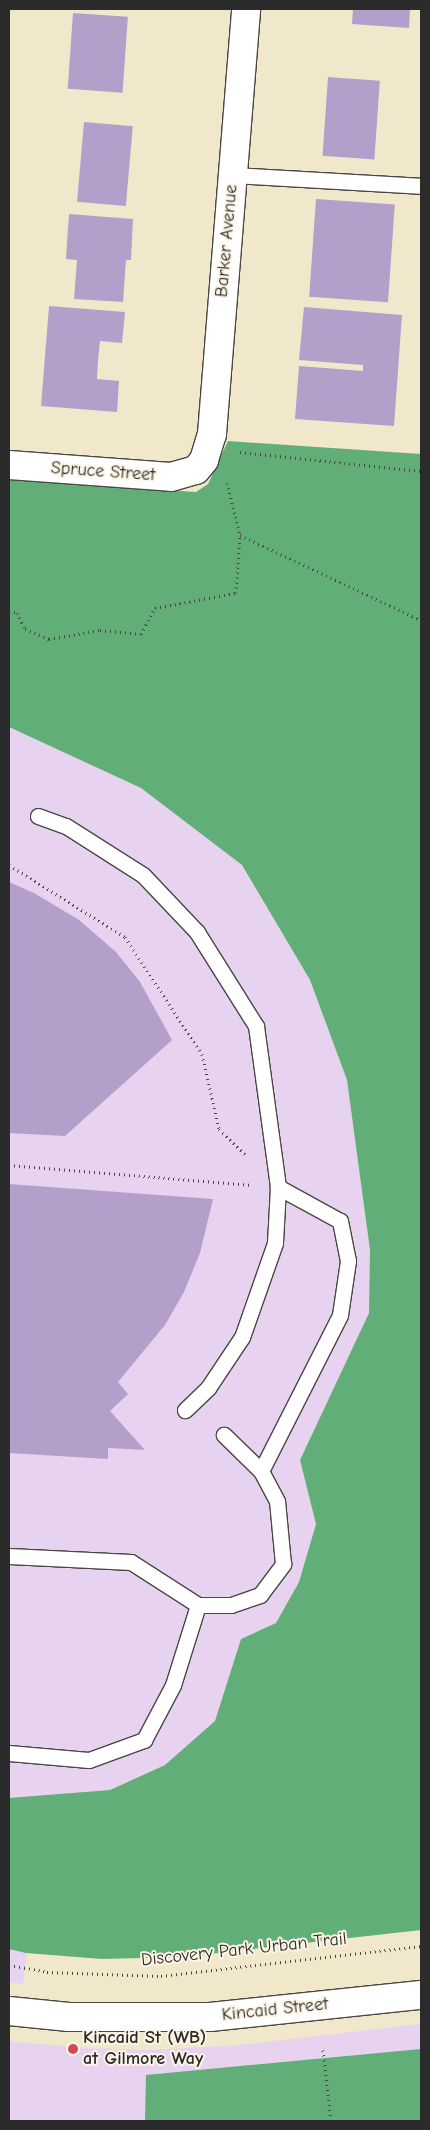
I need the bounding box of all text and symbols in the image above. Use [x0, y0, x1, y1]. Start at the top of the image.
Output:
street label: Barker Avenue [211, 184, 243, 298]
street label: Spruce Street [50, 458, 156, 486]
street label: Discovery Park Urban Trail [140, 1928, 348, 1972]
street label: Kincaid Street [221, 1994, 329, 2026]
place label: Kincaid St (WB) at Gilmore Way [83, 2028, 206, 2070]
marker: Kincaid St (WB) at Gilmore Way [67, 2043, 79, 2055]

